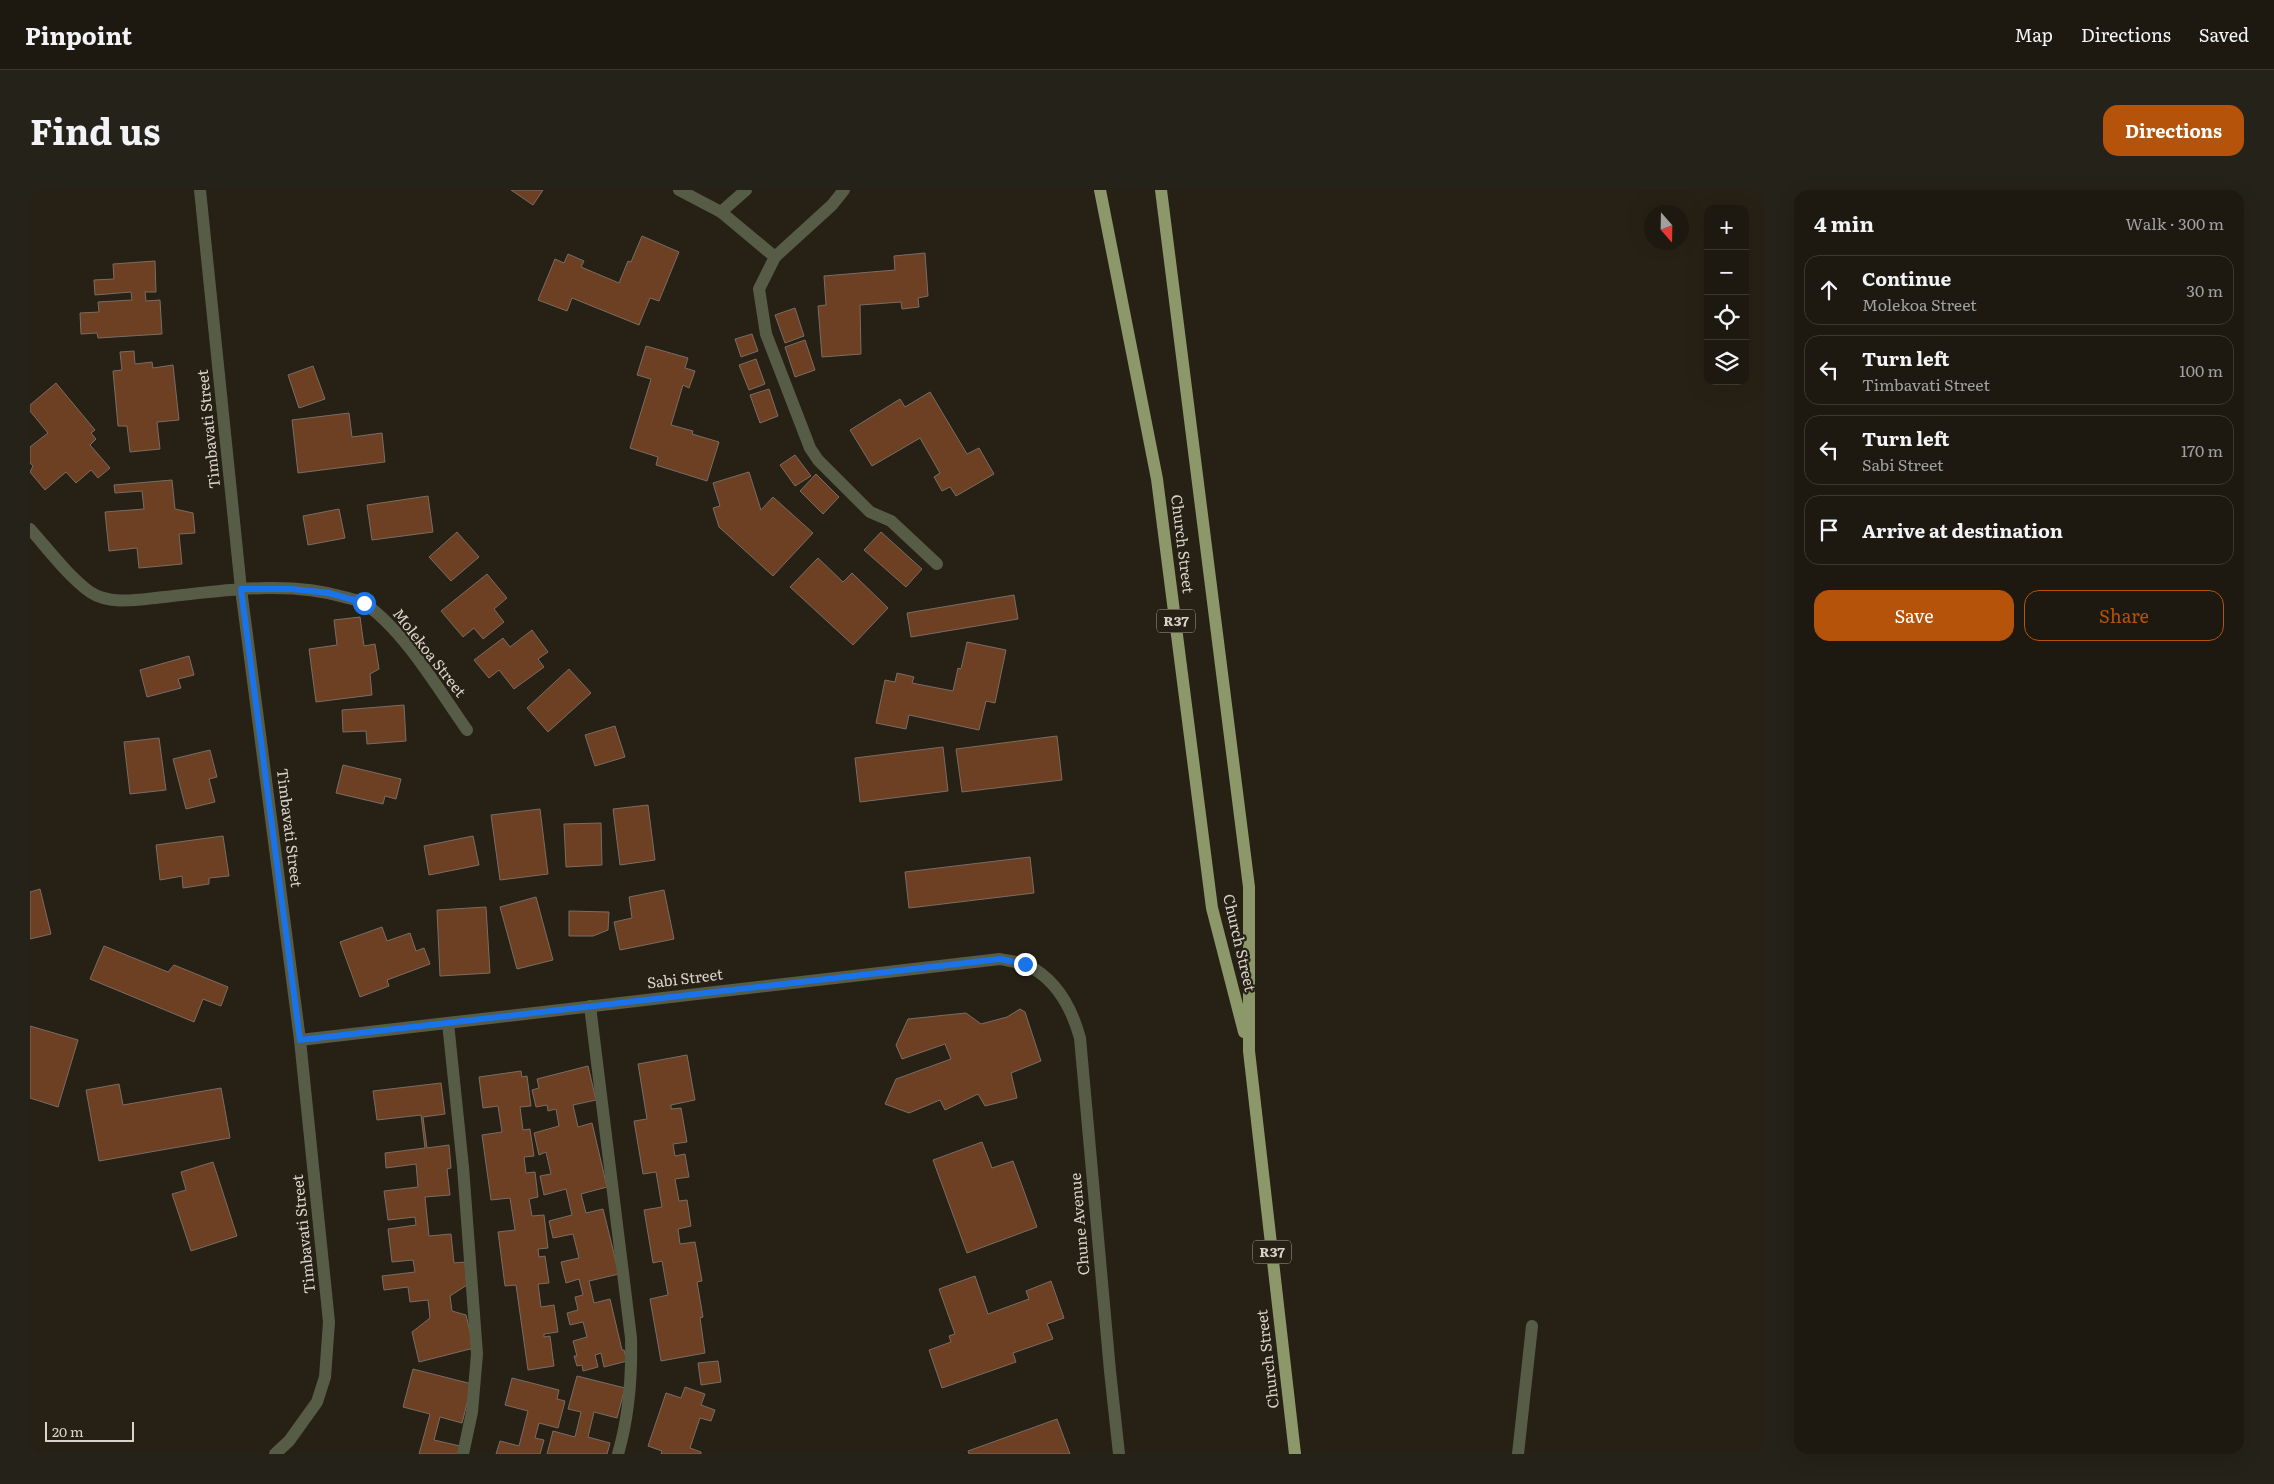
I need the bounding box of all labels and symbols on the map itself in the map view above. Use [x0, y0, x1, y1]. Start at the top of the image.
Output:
north arrow [1644, 205, 1689, 250]
street label: Timbavati Street [190, 368, 225, 490]
street label: Church Street [1166, 493, 1201, 595]
route start [353, 592, 376, 615]
street label: Molekoa Street [388, 603, 472, 702]
road number: R37 [1157, 610, 1195, 632]
street label: Timbavati Street [272, 767, 309, 889]
street label: Church Street [1218, 892, 1263, 994]
route end [1014, 953, 1037, 976]
street label: Sabi Street [645, 961, 724, 994]
street label: Chune Avenue [1063, 1172, 1094, 1276]
street label: Timbavati Street [285, 1173, 320, 1295]
road number: R37 [1253, 1240, 1291, 1264]
street label: Church Street [1249, 1308, 1284, 1410]
scale bar [45, 1419, 134, 1442]

